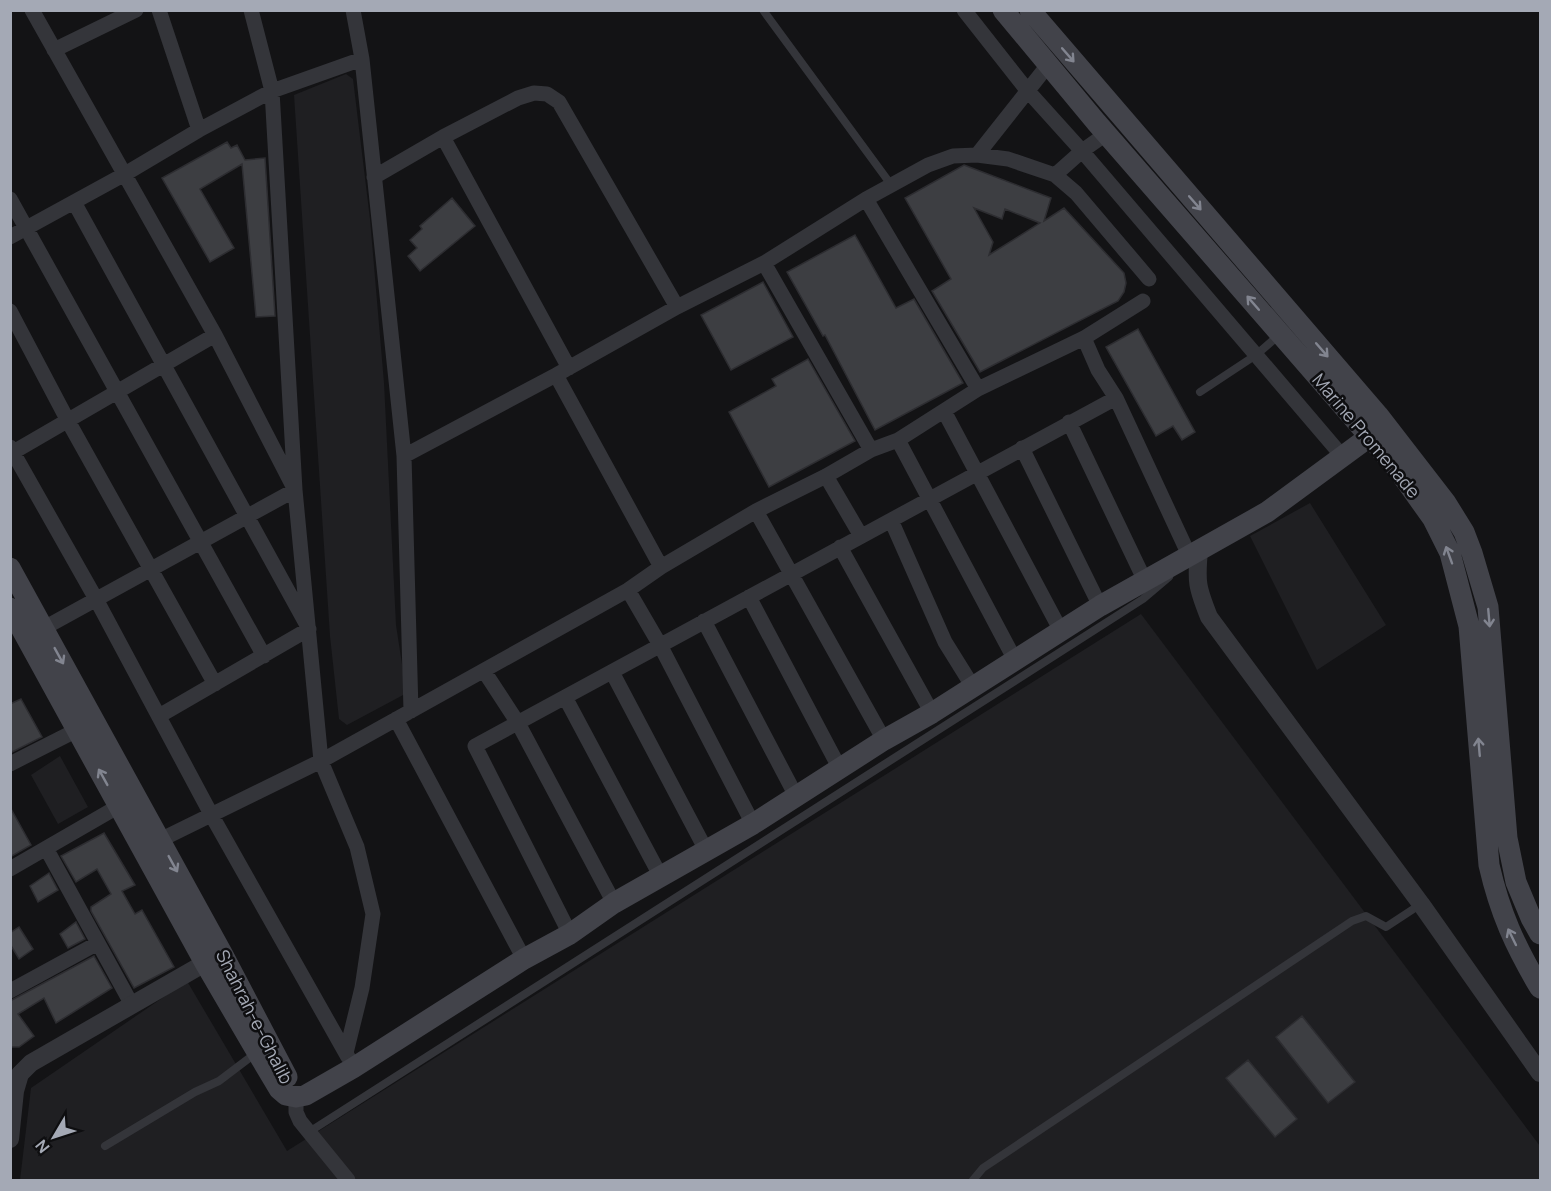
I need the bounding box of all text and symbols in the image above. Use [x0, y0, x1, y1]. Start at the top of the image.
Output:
one-way arrow [1061, 47, 1075, 62]
one-way arrow [1188, 195, 1202, 210]
one-way arrow [1246, 296, 1260, 311]
one-way arrow [1315, 342, 1329, 357]
street label: Marine Promenade [1308, 368, 1426, 503]
one-way arrow [1443, 546, 1454, 565]
one-way arrow [1484, 608, 1495, 628]
one-way arrow [54, 647, 65, 665]
one-way arrow [1473, 737, 1484, 757]
one-way arrow [97, 769, 109, 786]
one-way arrow [168, 855, 179, 873]
one-way arrow [1506, 929, 1517, 947]
street label: Shahrah-e-Ghalib [211, 945, 299, 1088]
north arrow [24, 1107, 84, 1167]
text: N [30, 1135, 55, 1158]

